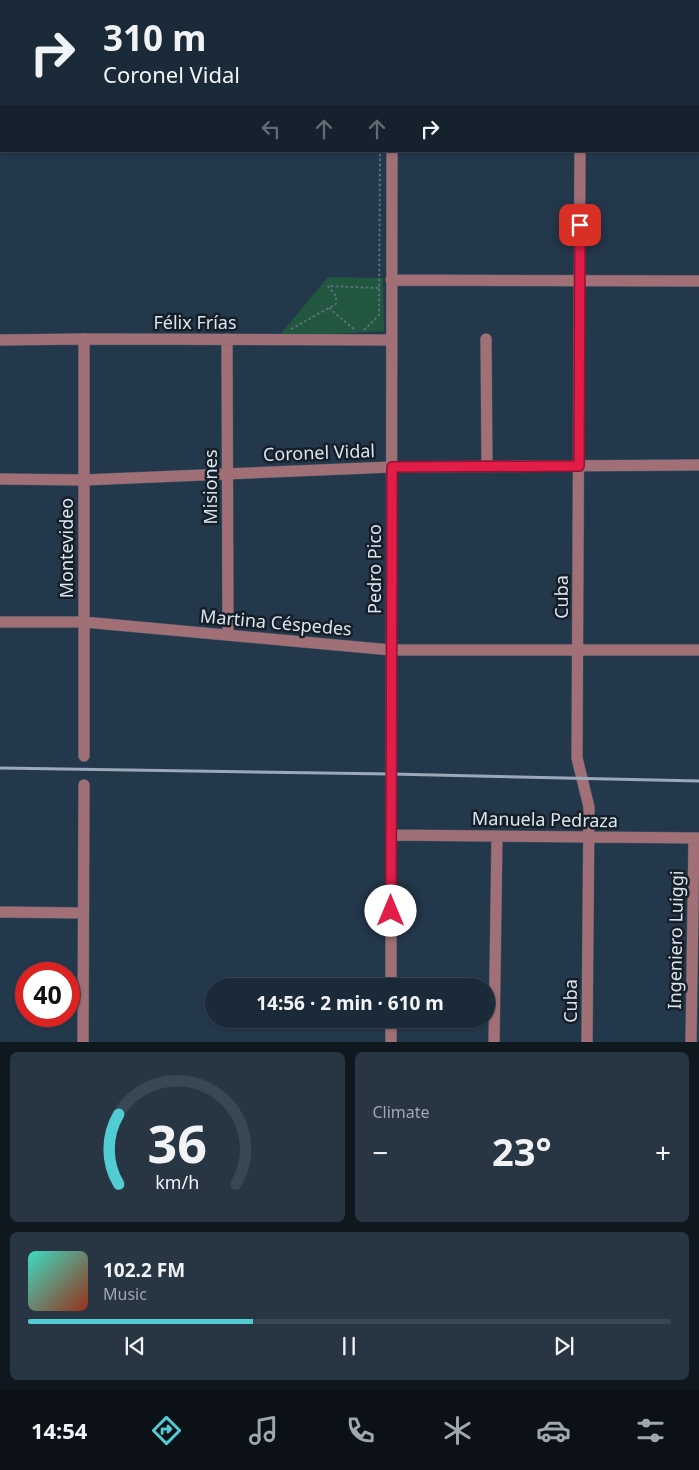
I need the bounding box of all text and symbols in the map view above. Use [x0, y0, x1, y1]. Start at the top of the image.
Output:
text: 310 m [103, 14, 206, 61]
icon: right [20, 20, 85, 85]
text: Coronel Vidal [103, 59, 240, 89]
icon: left [257, 115, 285, 143]
icon: ahead [310, 115, 338, 143]
icon: ahead [363, 115, 391, 143]
icon: right [416, 115, 444, 143]
pin [559, 204, 601, 246]
icon: arrive [566, 211, 594, 239]
street label: Félix Frías [153, 310, 237, 334]
street label: Coronel Vidal [263, 438, 375, 466]
street label: Misiones [198, 449, 222, 525]
street label: Montevideo [54, 498, 78, 598]
street label: Pedro Pico [362, 524, 386, 614]
street label: Cuba [549, 575, 573, 619]
street label: Martina Céspedes [199, 603, 353, 641]
street label: Manuela Pedraza [472, 806, 618, 832]
street label: Ingeniero Luiggi [662, 870, 688, 1010]
position arrow [364, 884, 416, 936]
speed limit sign: 40 [15, 962, 80, 1027]
street label: Cuba [558, 979, 582, 1023]
text: 14:56 · 2 min · 610 m [256, 990, 444, 1016]
text: Climate [373, 1101, 430, 1123]
text: 36 [148, 1107, 207, 1178]
text: 23° [492, 1125, 552, 1177]
text: − [373, 1133, 389, 1171]
text: + [655, 1133, 671, 1171]
text: km/h [155, 1170, 199, 1194]
text: 102.2 FM [103, 1257, 185, 1283]
text: Music [103, 1283, 147, 1305]
icon: previous [121, 1332, 149, 1360]
icon: pause [335, 1332, 363, 1360]
icon: next [550, 1332, 578, 1360]
icon: directions [149, 1413, 184, 1448]
icon: music [246, 1413, 281, 1448]
icon: phone [343, 1413, 378, 1448]
icon: climate [440, 1413, 475, 1448]
icon: car [536, 1413, 571, 1448]
icon: filters [633, 1413, 668, 1448]
text: 14:54 [31, 1415, 87, 1445]

